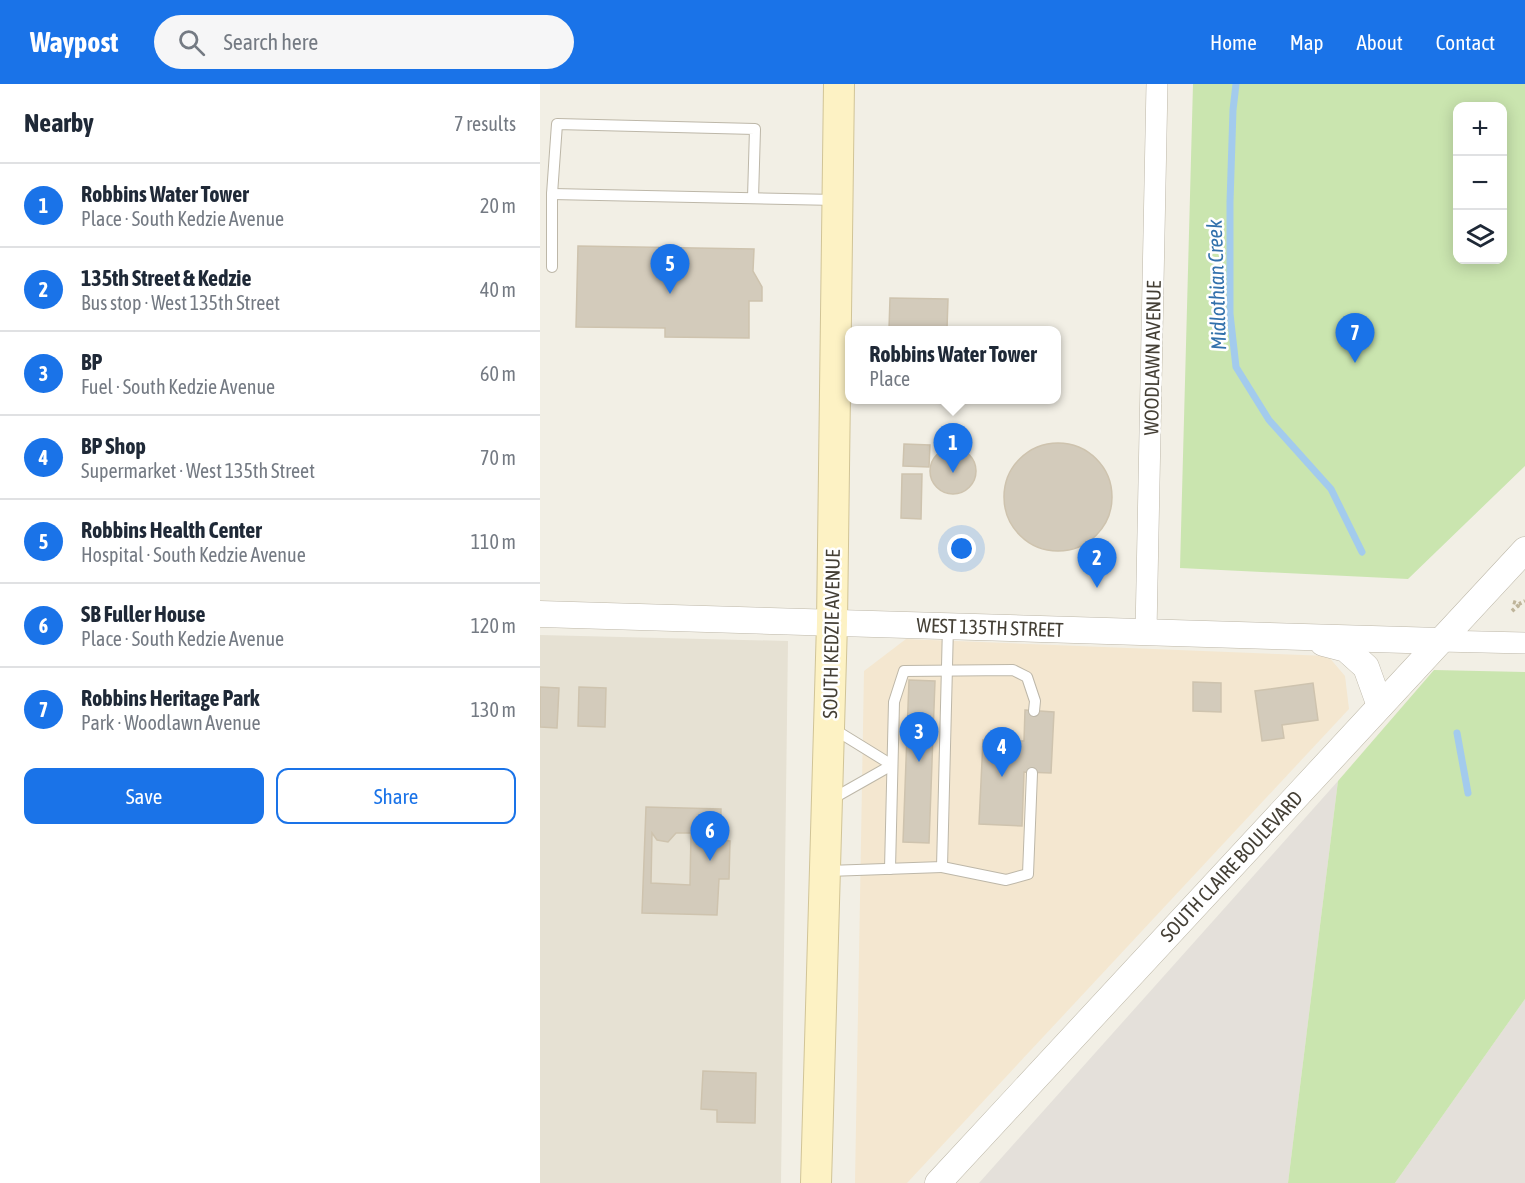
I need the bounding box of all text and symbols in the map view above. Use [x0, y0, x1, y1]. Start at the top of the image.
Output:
search box [154, 15, 574, 69]
text: Waypost [30, 26, 118, 58]
icon: search [175, 26, 208, 59]
text: Search here [223, 29, 318, 55]
text: Home [1210, 30, 1257, 54]
text: Map [1290, 30, 1324, 54]
text: About [1357, 30, 1403, 54]
text: Contact [1436, 30, 1495, 54]
map controls [1453, 102, 1507, 264]
button: + [1453, 102, 1507, 156]
text: Nearby [24, 108, 94, 138]
text: 7 results [454, 112, 516, 135]
button: − [1453, 156, 1507, 210]
text: Robbins Water Tower [81, 181, 249, 207]
text: 1 [39, 194, 48, 217]
text: 20 m [480, 194, 516, 217]
text: Place · South Kedzie Avenue [81, 207, 284, 230]
button: layers [1453, 210, 1507, 264]
water label: Midlothian Creek [1202, 218, 1230, 351]
pin: 5 [650, 244, 690, 294]
text: 135th Street & Kedzie [81, 265, 251, 291]
text: 2 [39, 278, 48, 301]
text: 40 m [480, 278, 516, 301]
street label: WOODLAWN AVENUE [1139, 280, 1165, 436]
text: Bus stop · West 135th Street [81, 291, 280, 314]
pin: 7 [1336, 314, 1374, 363]
popup [845, 326, 1061, 404]
text: Robbins Water Tower [869, 341, 1037, 367]
text: BP [81, 349, 102, 375]
text: 3 [39, 362, 48, 385]
text: 60 m [480, 362, 516, 385]
text: Place [869, 367, 910, 390]
text: Fuel · South Kedzie Avenue [81, 375, 275, 398]
pin: 1 [934, 424, 972, 473]
text: BP Shop [81, 433, 146, 459]
text: 4 [39, 446, 48, 469]
text: 70 m [480, 446, 516, 469]
text: Supermarket · West 135th Street [81, 459, 315, 482]
text: Robbins Health Center [81, 517, 262, 543]
text: 5 [39, 530, 48, 553]
text: 110 m [471, 530, 516, 553]
your location [947, 534, 976, 563]
pin: 2 [1078, 538, 1116, 588]
text: Hospital · South Kedzie Avenue [81, 543, 306, 566]
street label: SOUTH KEDZIE AVENUE [818, 549, 844, 719]
text: SB Fuller House [81, 601, 205, 627]
street label: WEST 135TH STREET [916, 613, 1064, 641]
text: 6 [39, 614, 48, 637]
text: 120 m [471, 614, 516, 637]
text: Place · South Kedzie Avenue [81, 627, 284, 650]
text: Robbins Heritage Park [81, 685, 259, 711]
text: 7 [39, 698, 48, 721]
text: 130 m [471, 698, 516, 721]
text: Park · Woodlawn Avenue [81, 711, 261, 734]
pin: 3 [900, 712, 938, 762]
pin: 4 [982, 728, 1022, 777]
button: Save [24, 768, 264, 824]
button: Share [276, 768, 516, 824]
street label: SOUTH CLAIRE BOULEVARD [1155, 786, 1307, 946]
pin: 6 [690, 812, 730, 861]

